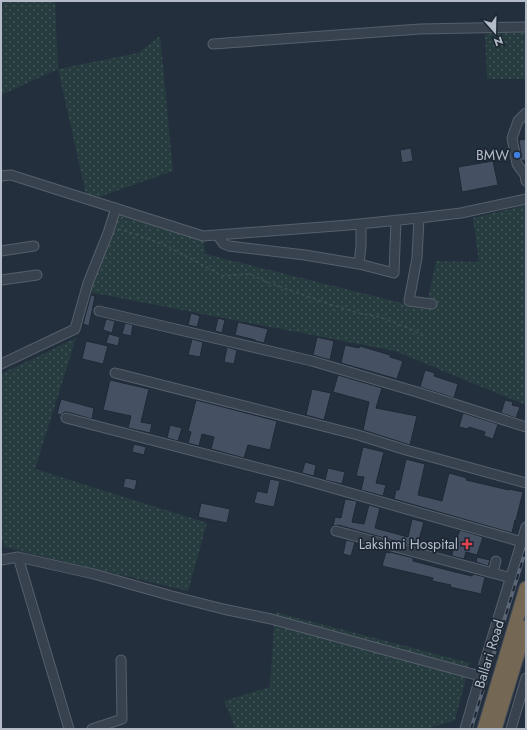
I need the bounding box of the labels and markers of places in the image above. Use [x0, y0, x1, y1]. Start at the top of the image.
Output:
place label: BMW [476, 145, 509, 165]
marker: BMW [512, 150, 522, 160]
place label: Lakshmi Hospital [359, 534, 458, 554]
marker: Lakshmi Hospital [461, 538, 473, 550]

